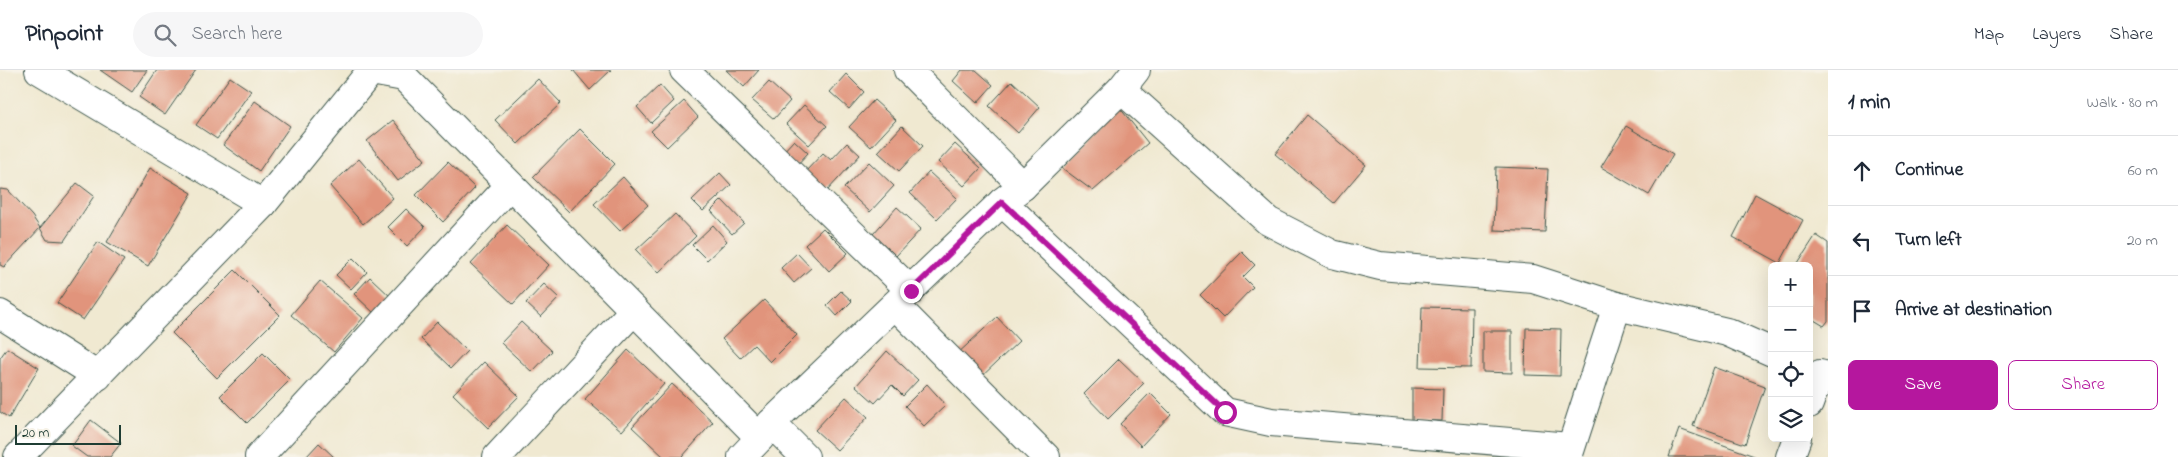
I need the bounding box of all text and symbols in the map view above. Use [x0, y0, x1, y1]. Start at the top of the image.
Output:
search box [133, 12, 483, 57]
text: Pinpoint [25, 17, 103, 52]
icon: search [151, 21, 179, 49]
text: Search here [191, 21, 282, 48]
text: Map [1974, 22, 2004, 48]
text: Layers [2032, 22, 2082, 48]
text: Share [2110, 22, 2153, 48]
text: 1 min [1848, 88, 1890, 118]
text: Walk · 80 m [2087, 91, 2158, 115]
icon: ahead [1848, 157, 1876, 185]
text: Continue [1895, 157, 1963, 184]
text: 60 m [2128, 159, 2158, 183]
icon: left [1848, 227, 1876, 255]
text: Turn left [1895, 227, 1962, 254]
text: 20 m [2127, 229, 2158, 253]
map controls [1768, 262, 1813, 442]
button: + [1768, 262, 1813, 307]
route end [900, 280, 923, 303]
icon: arrive [1848, 297, 1876, 325]
text: Arrive at destination [1895, 297, 2052, 324]
button: − [1768, 307, 1813, 352]
button: locate [1768, 352, 1813, 397]
button: Save [1848, 360, 1998, 410]
button: Share [2008, 360, 2158, 410]
button: layers [1768, 397, 1813, 442]
route start [1214, 401, 1237, 424]
scale bar [15, 422, 121, 445]
text: 20 m [22, 423, 49, 444]

